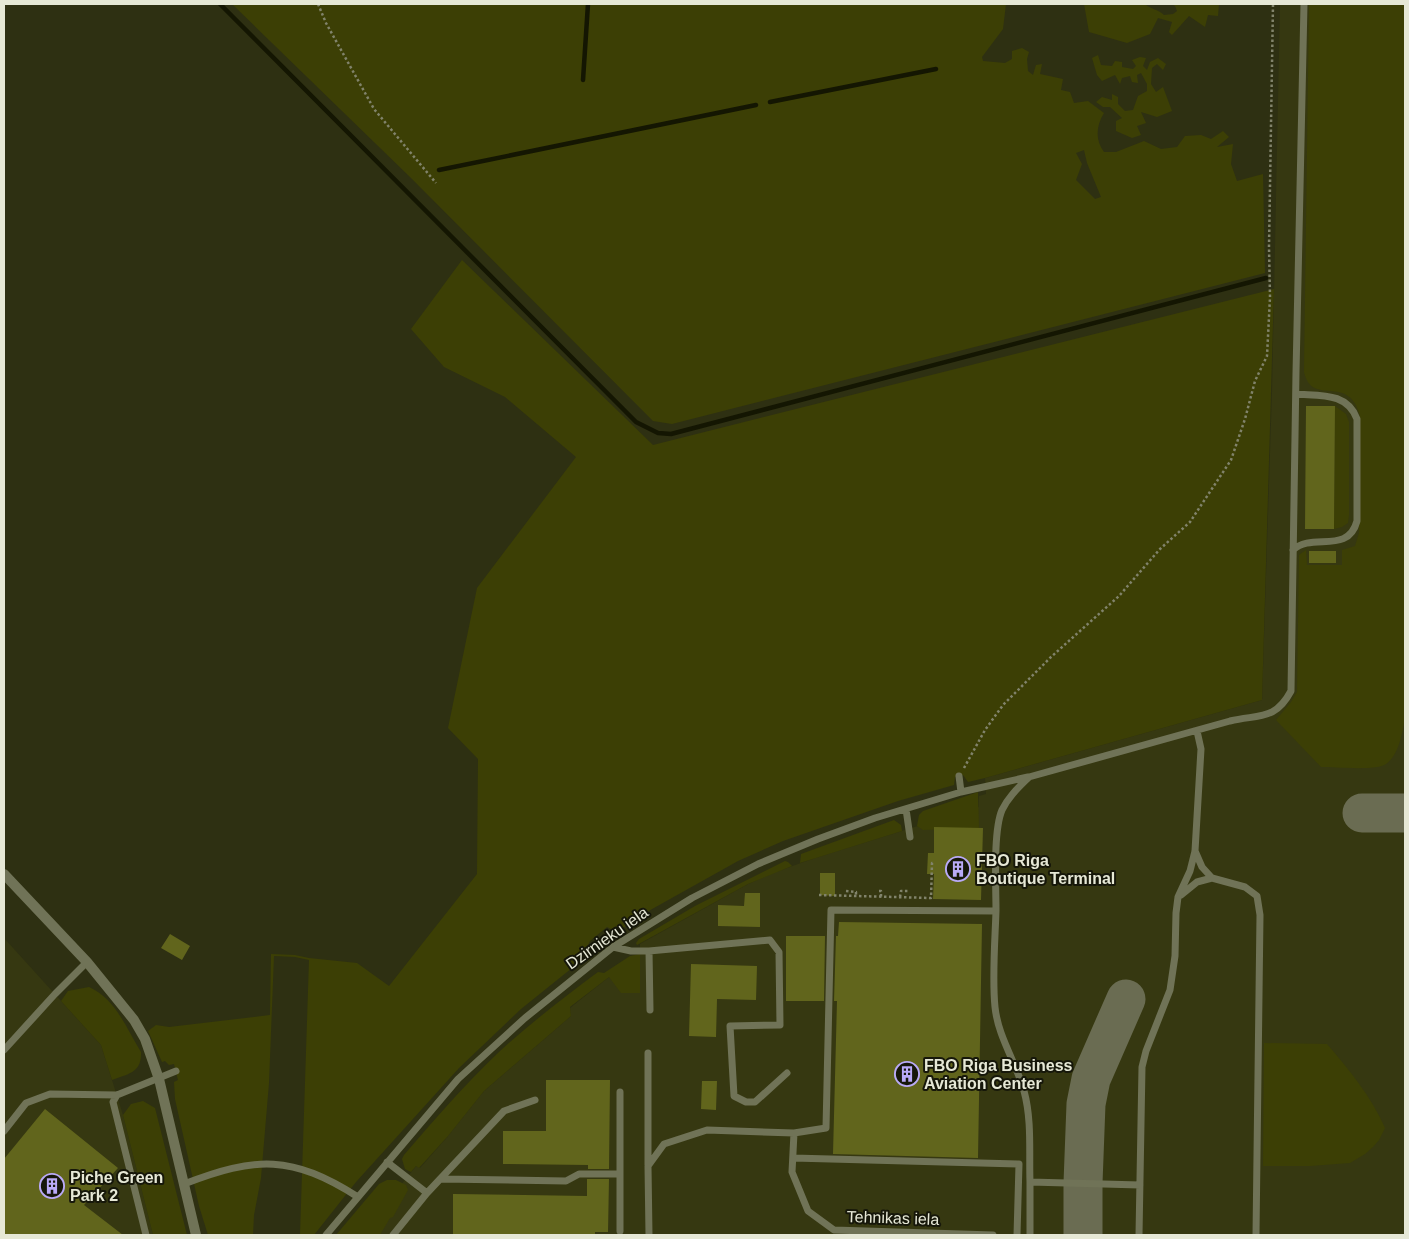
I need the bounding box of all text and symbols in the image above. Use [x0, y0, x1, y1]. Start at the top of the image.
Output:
place label: FBO Riga Boutique Terminal [976, 852, 1115, 887]
building icon: FBO Riga Boutique Terminal [945, 856, 971, 882]
street label: Dzirnieku iela [563, 903, 651, 973]
place label: FBO Riga Business Aviation Center [924, 1057, 1073, 1092]
building icon: FBO Riga Business Aviation Center [894, 1061, 920, 1087]
place label: Piche Green Park 2 [70, 1169, 163, 1204]
building icon: Piche Green Park 2 [39, 1173, 65, 1199]
street label: Tehnikas iela [846, 1208, 940, 1228]

